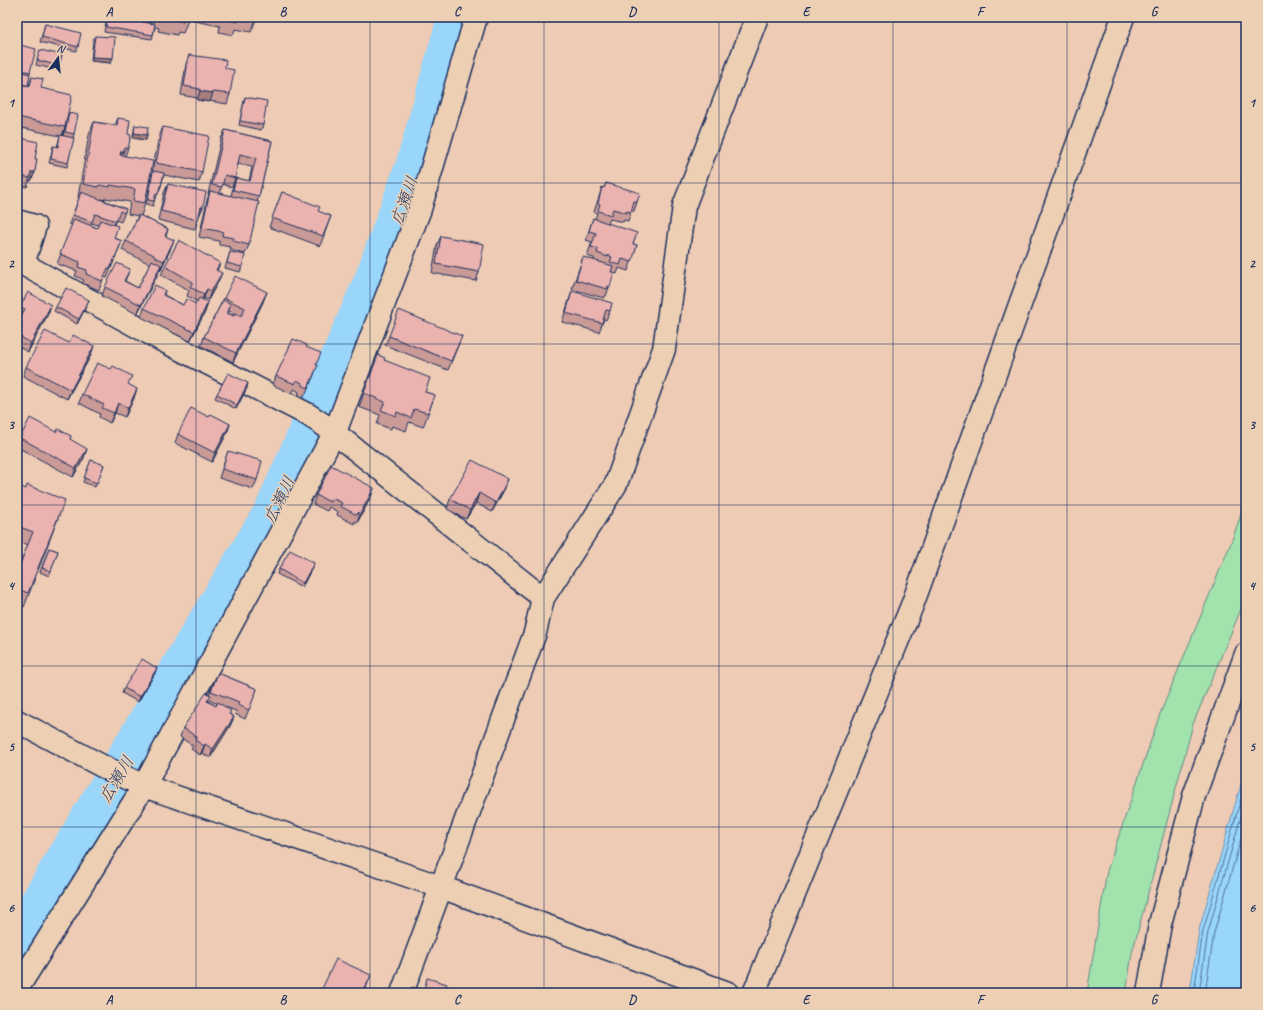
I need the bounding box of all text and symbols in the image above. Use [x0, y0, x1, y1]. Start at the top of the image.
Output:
text: A [106, 4, 114, 20]
text: B [280, 4, 288, 20]
text: C [454, 4, 462, 20]
text: D [628, 4, 637, 20]
text: E [803, 4, 812, 20]
text: F [977, 4, 986, 20]
text: G [1151, 4, 1159, 20]
north arrow [38, 38, 78, 78]
text: N [55, 41, 68, 57]
text: 1 [8, 95, 16, 111]
text: 1 [1249, 95, 1257, 111]
water label: 広瀬川 [386, 174, 423, 229]
text: 2 [8, 256, 15, 272]
text: 2 [1249, 256, 1256, 272]
text: 3 [8, 417, 15, 433]
text: 3 [1249, 417, 1256, 433]
water label: 広瀬川 [259, 473, 300, 528]
text: 4 [8, 578, 16, 594]
text: 4 [1249, 578, 1257, 594]
text: 5 [8, 739, 15, 755]
text: 5 [1249, 739, 1256, 755]
water label: 広瀬川 [94, 752, 139, 807]
text: 6 [8, 900, 15, 916]
text: 6 [1249, 900, 1256, 916]
text: A [106, 992, 114, 1008]
text: B [280, 992, 288, 1008]
text: C [454, 992, 462, 1008]
text: D [628, 992, 637, 1008]
text: E [803, 992, 812, 1008]
text: F [977, 992, 986, 1008]
text: G [1151, 992, 1159, 1008]

